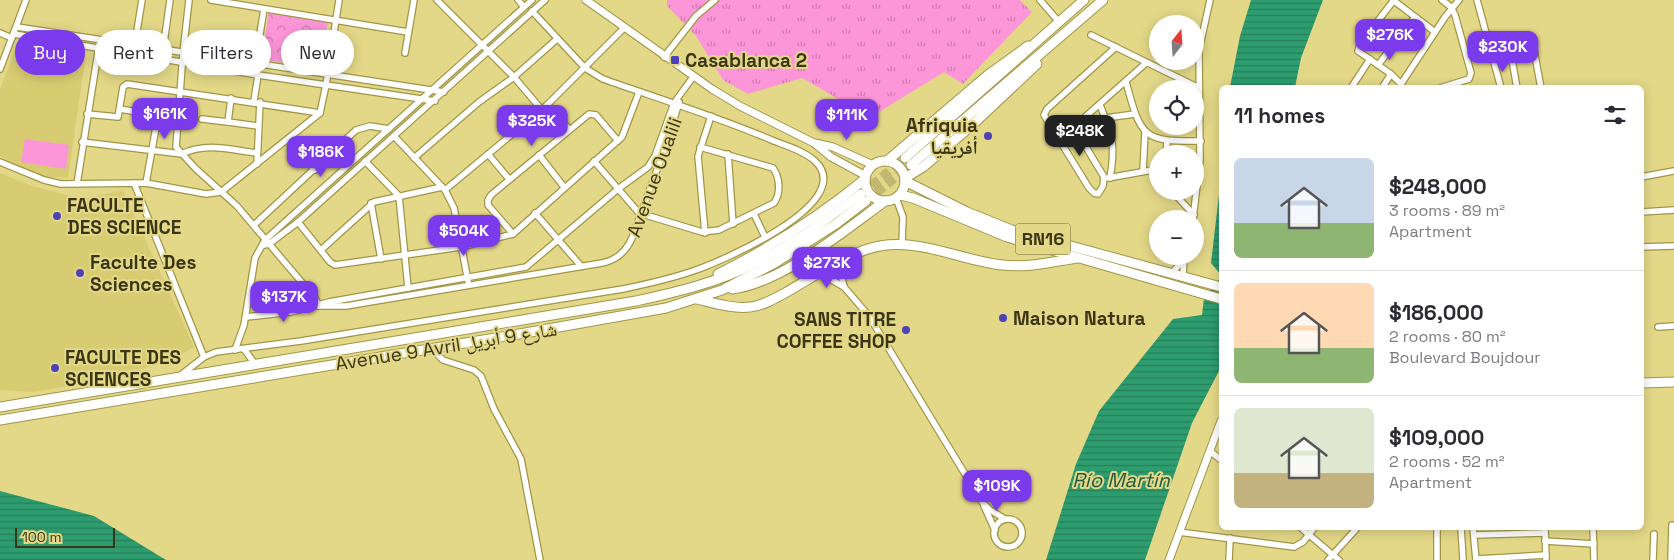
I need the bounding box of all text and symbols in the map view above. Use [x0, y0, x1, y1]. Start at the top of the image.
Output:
north arrow [1149, 15, 1204, 70]
map controls [1149, 15, 1204, 265]
pin: $276K [1355, 18, 1425, 61]
text: $276K [1366, 24, 1414, 45]
chip: Buy [15, 30, 85, 75]
chip: Rent [95, 30, 172, 75]
chip: Filters [182, 30, 271, 75]
chip: New [281, 30, 354, 75]
pin: $230K [1468, 30, 1538, 73]
text: $230K [1478, 36, 1528, 57]
place label: Casablanca 2 [685, 48, 807, 73]
marker: Casablanca 2 [669, 54, 681, 66]
button: locate [1149, 80, 1204, 135]
pin: $161K [130, 98, 200, 140]
pin: $111K [812, 98, 882, 141]
icon: filters [1601, 101, 1629, 129]
text: 11 homes [1234, 102, 1325, 129]
text: $161K [143, 103, 187, 124]
pin: $325K [497, 104, 567, 147]
text: $111K [826, 104, 868, 125]
text: $325K [508, 110, 556, 131]
place label: Afriquia أفريقيا [906, 113, 978, 160]
street label: Avenue Oualili [621, 114, 688, 241]
pin: $248K [1045, 114, 1115, 157]
text: $248K [1056, 120, 1104, 141]
marker: Afriquia أفريقيا [982, 130, 994, 142]
pin: $186K [286, 136, 356, 178]
text: $186K [298, 141, 344, 162]
button: + [1149, 145, 1204, 200]
text: $248,000 [1389, 173, 1487, 200]
icon: home [1274, 178, 1334, 238]
place label: FACULTE DES SCIENCE [67, 193, 181, 240]
text: 3 rooms · 89 m² [1389, 200, 1505, 221]
marker: FACULTE DES SCIENCE [51, 210, 63, 222]
button: − [1149, 210, 1204, 265]
pin: $504K [429, 214, 499, 257]
text: $504K [439, 220, 489, 241]
text: Apartment [1389, 221, 1472, 242]
road number: RN16 [1016, 223, 1070, 254]
pin: $273K [792, 246, 862, 289]
place label: Faculte Des Sciences [90, 250, 196, 297]
text: $273K [803, 252, 851, 273]
marker: Faculte Des Sciences [74, 267, 86, 279]
pin: $137K [249, 280, 319, 323]
text: $137K [261, 286, 307, 307]
text: $186,000 [1389, 299, 1484, 326]
icon: home [1274, 303, 1334, 363]
place label: Maison Natura [1013, 306, 1146, 331]
place label: SANS TITRE COFFEE SHOP [776, 307, 896, 354]
marker: Maison Natura [997, 312, 1009, 324]
street label: Avenue 9 Avril شارع 9 أبريل [333, 317, 559, 376]
marker: SANS TITRE COFFEE SHOP [900, 324, 912, 336]
text: 2 rooms · 80 m² [1389, 326, 1506, 347]
place label: FACULTE DES SCIENCES [65, 345, 181, 392]
text: Boulevard Boujdour [1389, 347, 1540, 368]
marker: FACULTE DES SCIENCES [49, 362, 61, 374]
text: $109,000 [1389, 424, 1484, 451]
icon: home [1274, 428, 1334, 488]
text: 2 rooms · 52 m² [1389, 451, 1505, 472]
water label: Río Martín [1072, 467, 1171, 493]
pin: $109K [962, 470, 1032, 512]
text: Apartment [1389, 472, 1472, 493]
text: $109K [973, 475, 1021, 496]
scale bar [15, 525, 115, 548]
text: 100 m [22, 528, 61, 546]

